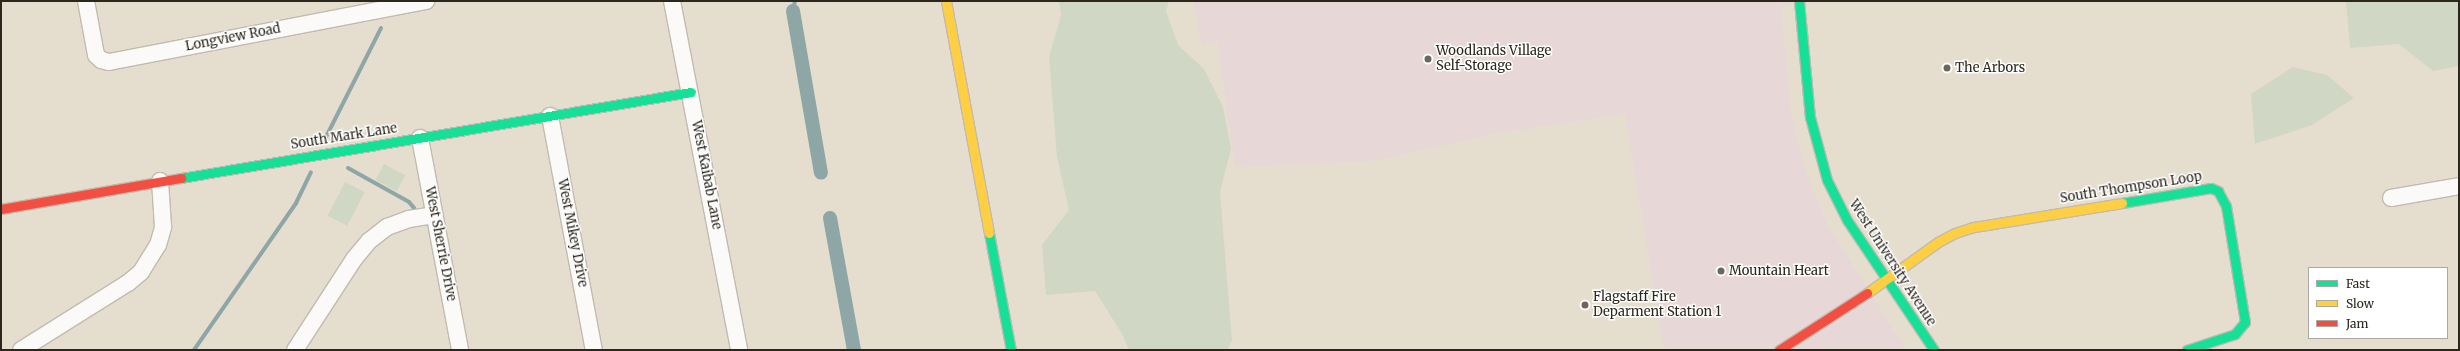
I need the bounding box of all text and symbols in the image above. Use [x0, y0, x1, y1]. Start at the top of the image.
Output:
street label: Longview Road [184, 21, 282, 55]
place label: Woodlands Village Self-Storage [1436, 44, 1551, 75]
marker: Woodlands Village Self-Storage [1423, 54, 1433, 64]
place label: The Arbors [1955, 60, 2025, 76]
marker: The Arbors [1942, 63, 1952, 73]
street label: West Kaibab Lane [688, 119, 724, 231]
street label: South Mark Lane [290, 121, 398, 153]
street label: South Thompson Loop [2059, 169, 2203, 207]
street label: West Mikey Drive [554, 178, 590, 288]
street label: West Sherrie Drive [421, 185, 459, 303]
street label: West University Avenue [1845, 197, 1939, 329]
place label: Mountain Heart [1729, 263, 1829, 279]
marker: Mountain Heart [1716, 266, 1726, 276]
legend [2308, 267, 2448, 339]
text: Fast [2346, 276, 2370, 291]
place label: Flagstaff Fire Deparment Station 1 [1593, 290, 1721, 321]
text: Slow [2346, 296, 2374, 311]
marker: Flagstaff Fire Deparment Station 1 [1580, 300, 1590, 310]
text: Jam [2346, 316, 2368, 331]

